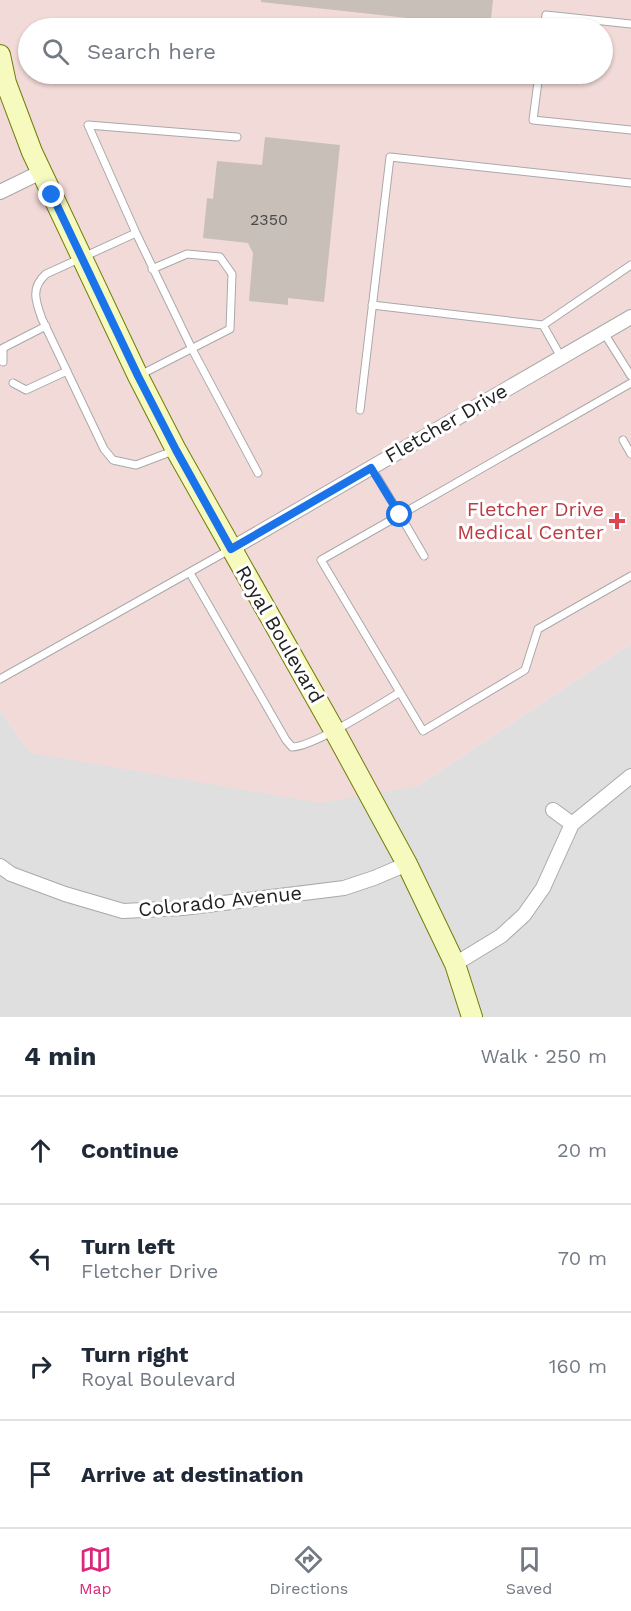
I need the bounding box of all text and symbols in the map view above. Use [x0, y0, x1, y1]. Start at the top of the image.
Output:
search box [18, 18, 613, 84]
icon: search [39, 35, 72, 68]
text: Search here [87, 39, 216, 64]
route end [38, 181, 64, 207]
house number: 2350 [250, 210, 288, 229]
street label: Fletcher Drive [381, 378, 511, 468]
place label: Fletcher Drive Medical Center [457, 497, 604, 544]
route start [386, 501, 412, 527]
marker: Fletcher Drive Medical Center [608, 512, 626, 530]
street label: Royal Boulevard [231, 561, 329, 707]
street label: Colorado Avenue [137, 880, 303, 922]
text: 4 min [24, 1041, 96, 1071]
text: Walk · 250 m [480, 1044, 607, 1068]
icon: ahead [24, 1134, 57, 1167]
text: Continue [81, 1138, 179, 1163]
text: 20 m [557, 1138, 607, 1162]
text: Turn left [81, 1234, 175, 1259]
icon: left [24, 1242, 57, 1275]
text: 70 m [558, 1246, 607, 1270]
text: Fletcher Drive [81, 1259, 218, 1283]
text: Turn right [81, 1342, 188, 1367]
icon: right [24, 1350, 57, 1383]
text: 160 m [549, 1354, 607, 1378]
text: Royal Boulevard [81, 1367, 236, 1391]
icon: arrive [24, 1458, 57, 1491]
text: Arrive at destination [81, 1462, 304, 1487]
tab: Map [79, 1543, 112, 1598]
tab: Directions [269, 1543, 348, 1598]
tab: Saved [506, 1543, 552, 1598]

